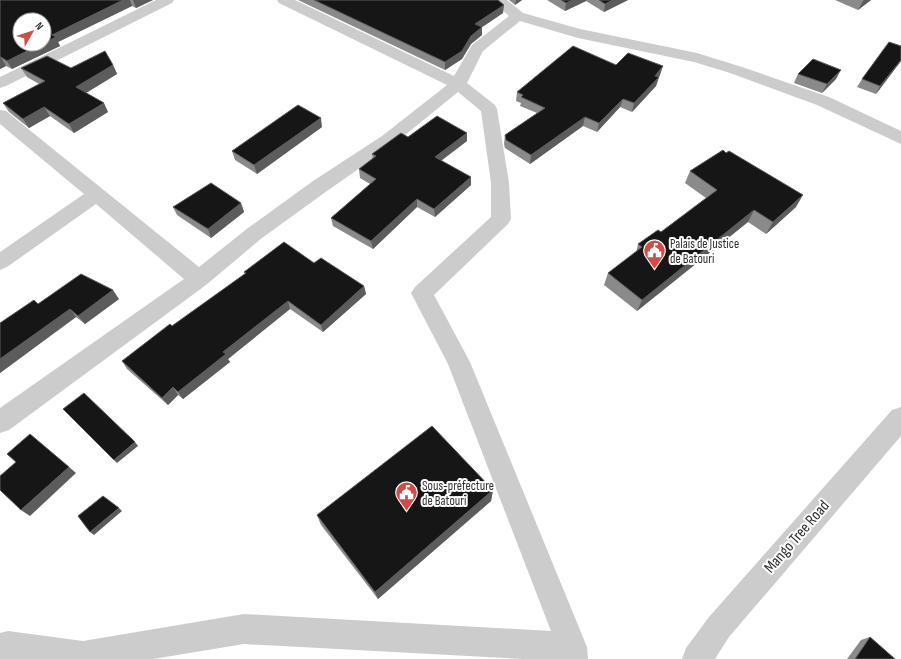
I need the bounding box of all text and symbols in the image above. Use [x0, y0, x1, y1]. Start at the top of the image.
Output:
north arrow [12, 12, 52, 52]
text: N [32, 20, 46, 32]
place label: Palais de Justice de Batouri [670, 236, 739, 267]
public building icon: Palais de Justice de Batouri [642, 238, 668, 271]
place label: Sous-préfecture de Batouri [422, 478, 494, 509]
public building icon: Sous-préfecture de Batouri [394, 480, 420, 513]
street label: Mango Tree Road [760, 497, 834, 577]

